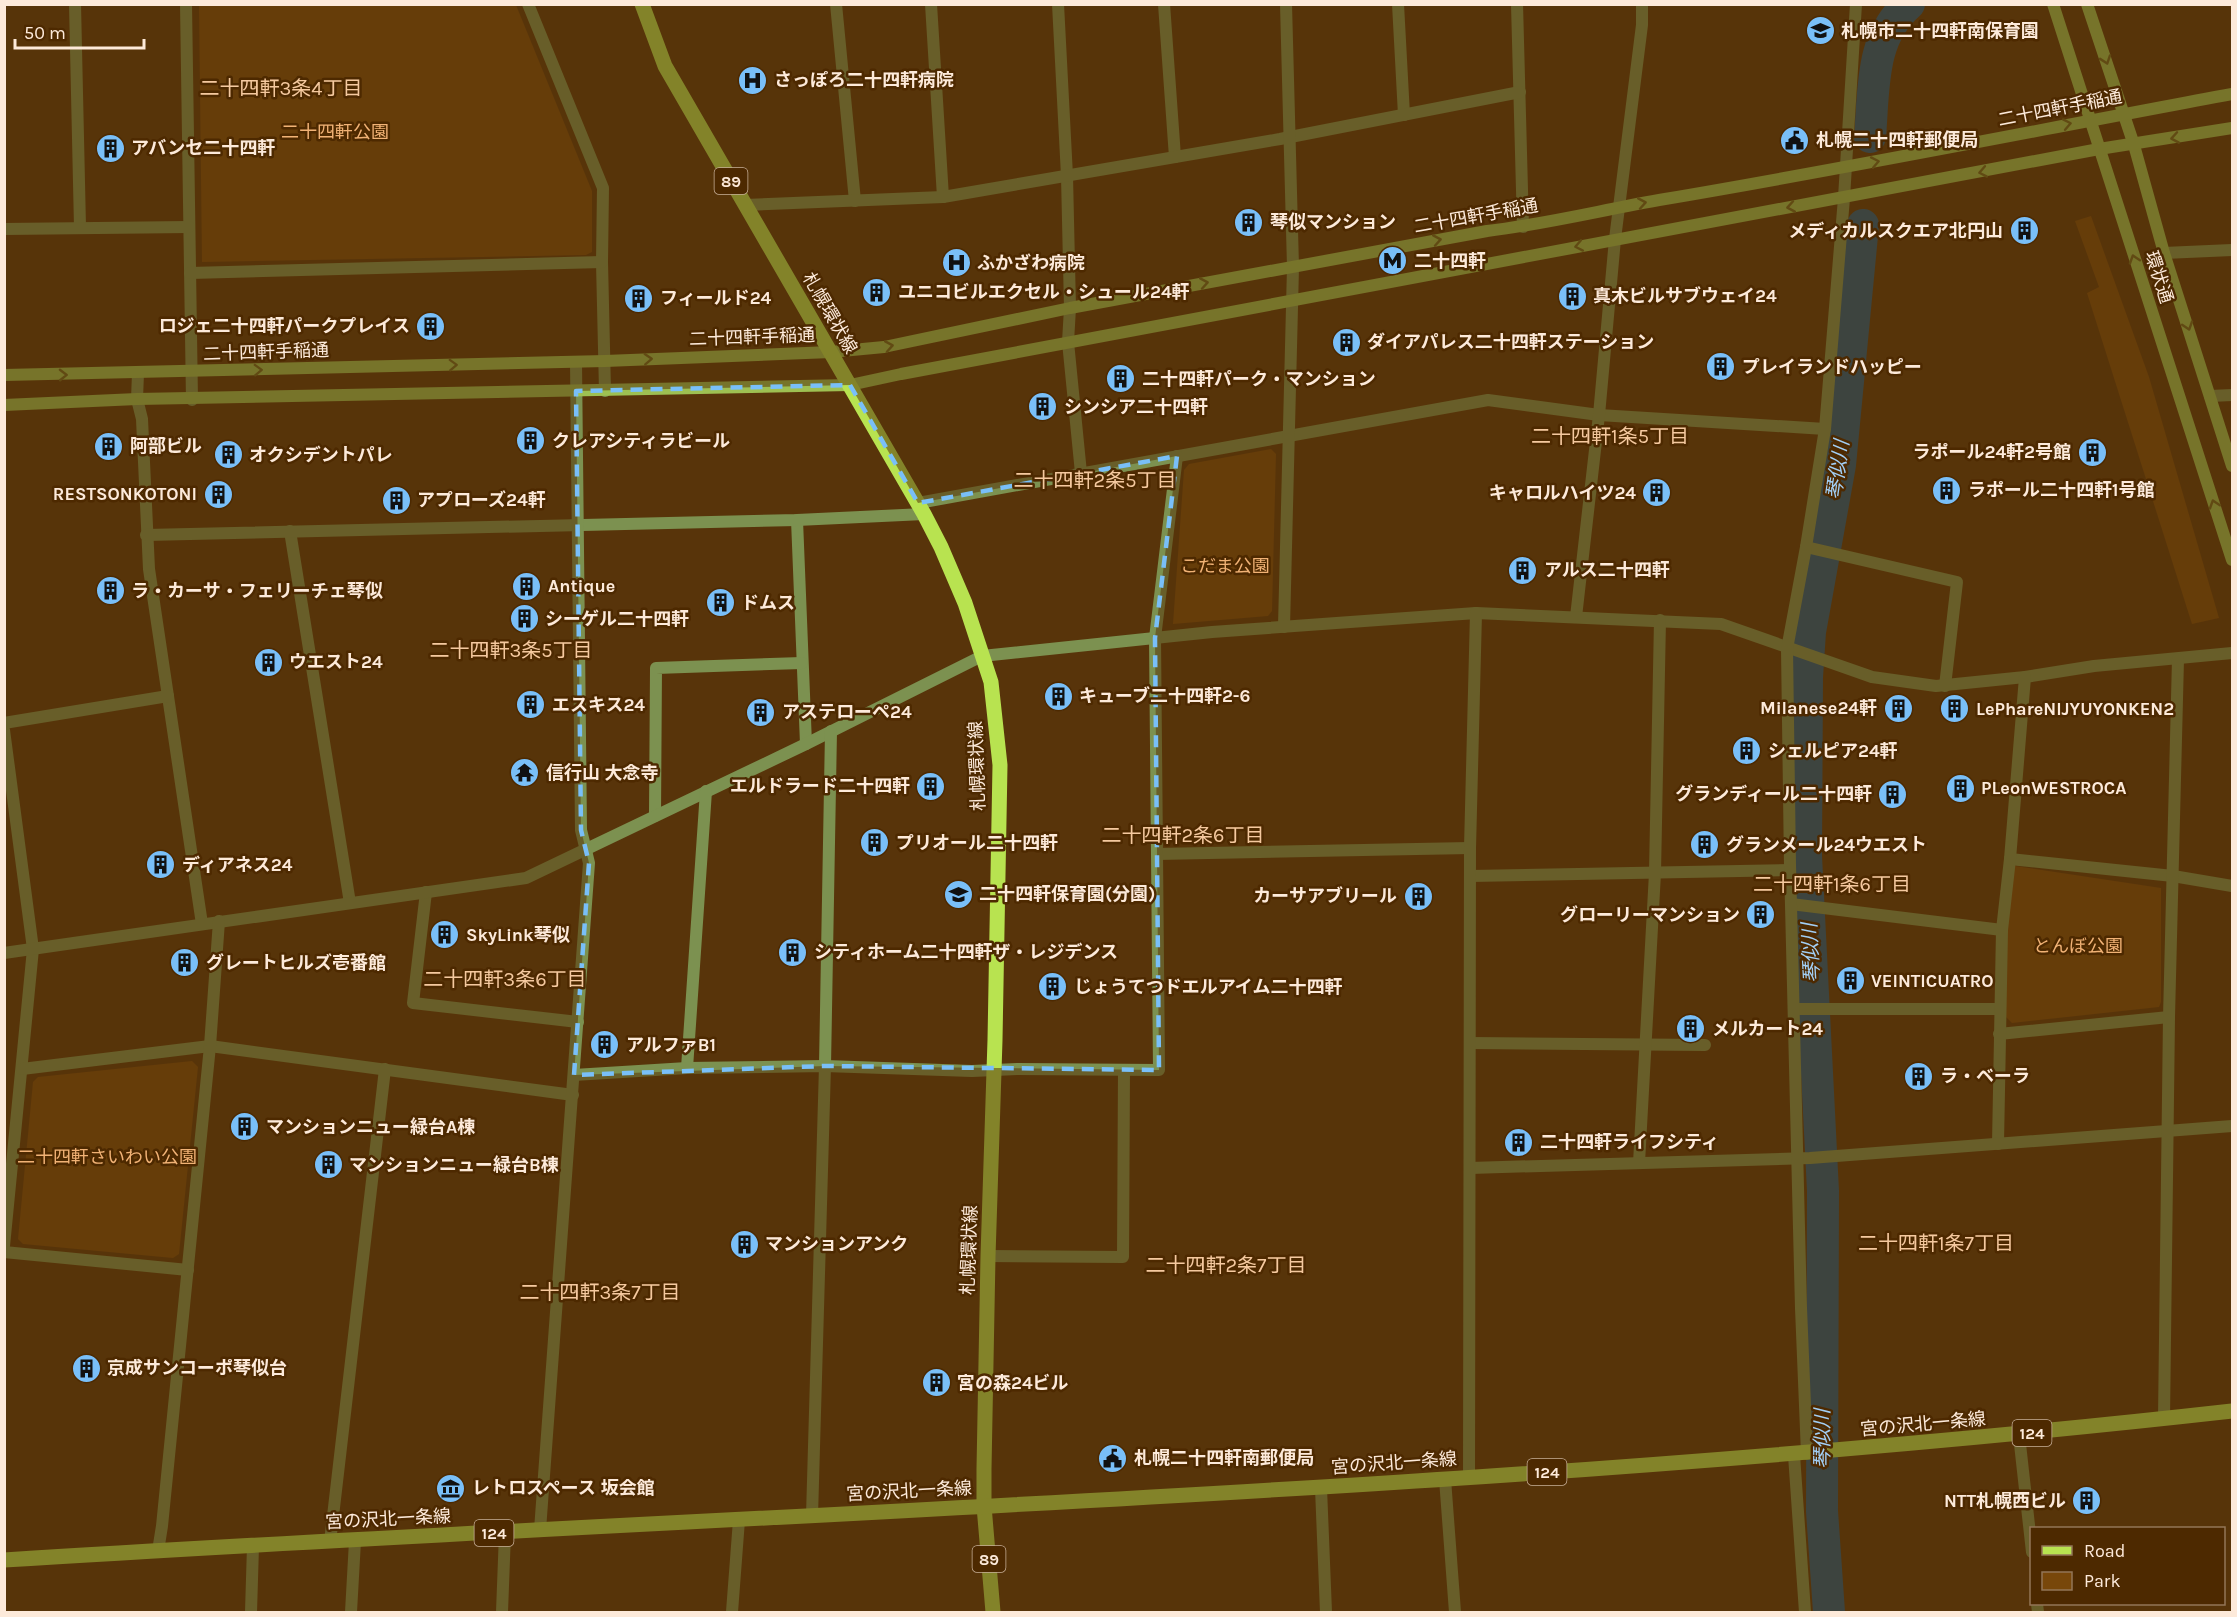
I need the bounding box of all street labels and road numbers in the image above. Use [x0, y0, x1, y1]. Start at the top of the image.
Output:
street label: 二十四軒手稲通 [1996, 85, 2124, 131]
road number: 89 [714, 168, 748, 194]
street label: 二十四軒手稲通 [1412, 194, 1540, 238]
street label: 環状通 [2140, 248, 2178, 306]
street label: 札幌環状線 [798, 269, 862, 357]
street label: 二十四軒手稲通 [689, 324, 815, 350]
street label: 二十四軒手稲通 [203, 339, 329, 365]
street label: 札幌環状線 [964, 721, 990, 811]
street label: 札幌環状線 [956, 1205, 982, 1295]
street label: 宮の沢北一条線 [1859, 1408, 1987, 1440]
road number: 124 [2012, 1420, 2052, 1446]
street label: 宮の沢北一条線 [1330, 1448, 1458, 1478]
road number: 124 [1528, 1459, 1566, 1485]
street label: 宮の沢北一条線 [846, 1477, 972, 1505]
street label: 宮の沢北一条線 [325, 1505, 451, 1533]
road number: 124 [474, 1520, 514, 1546]
road number: 89 [972, 1546, 1006, 1572]

